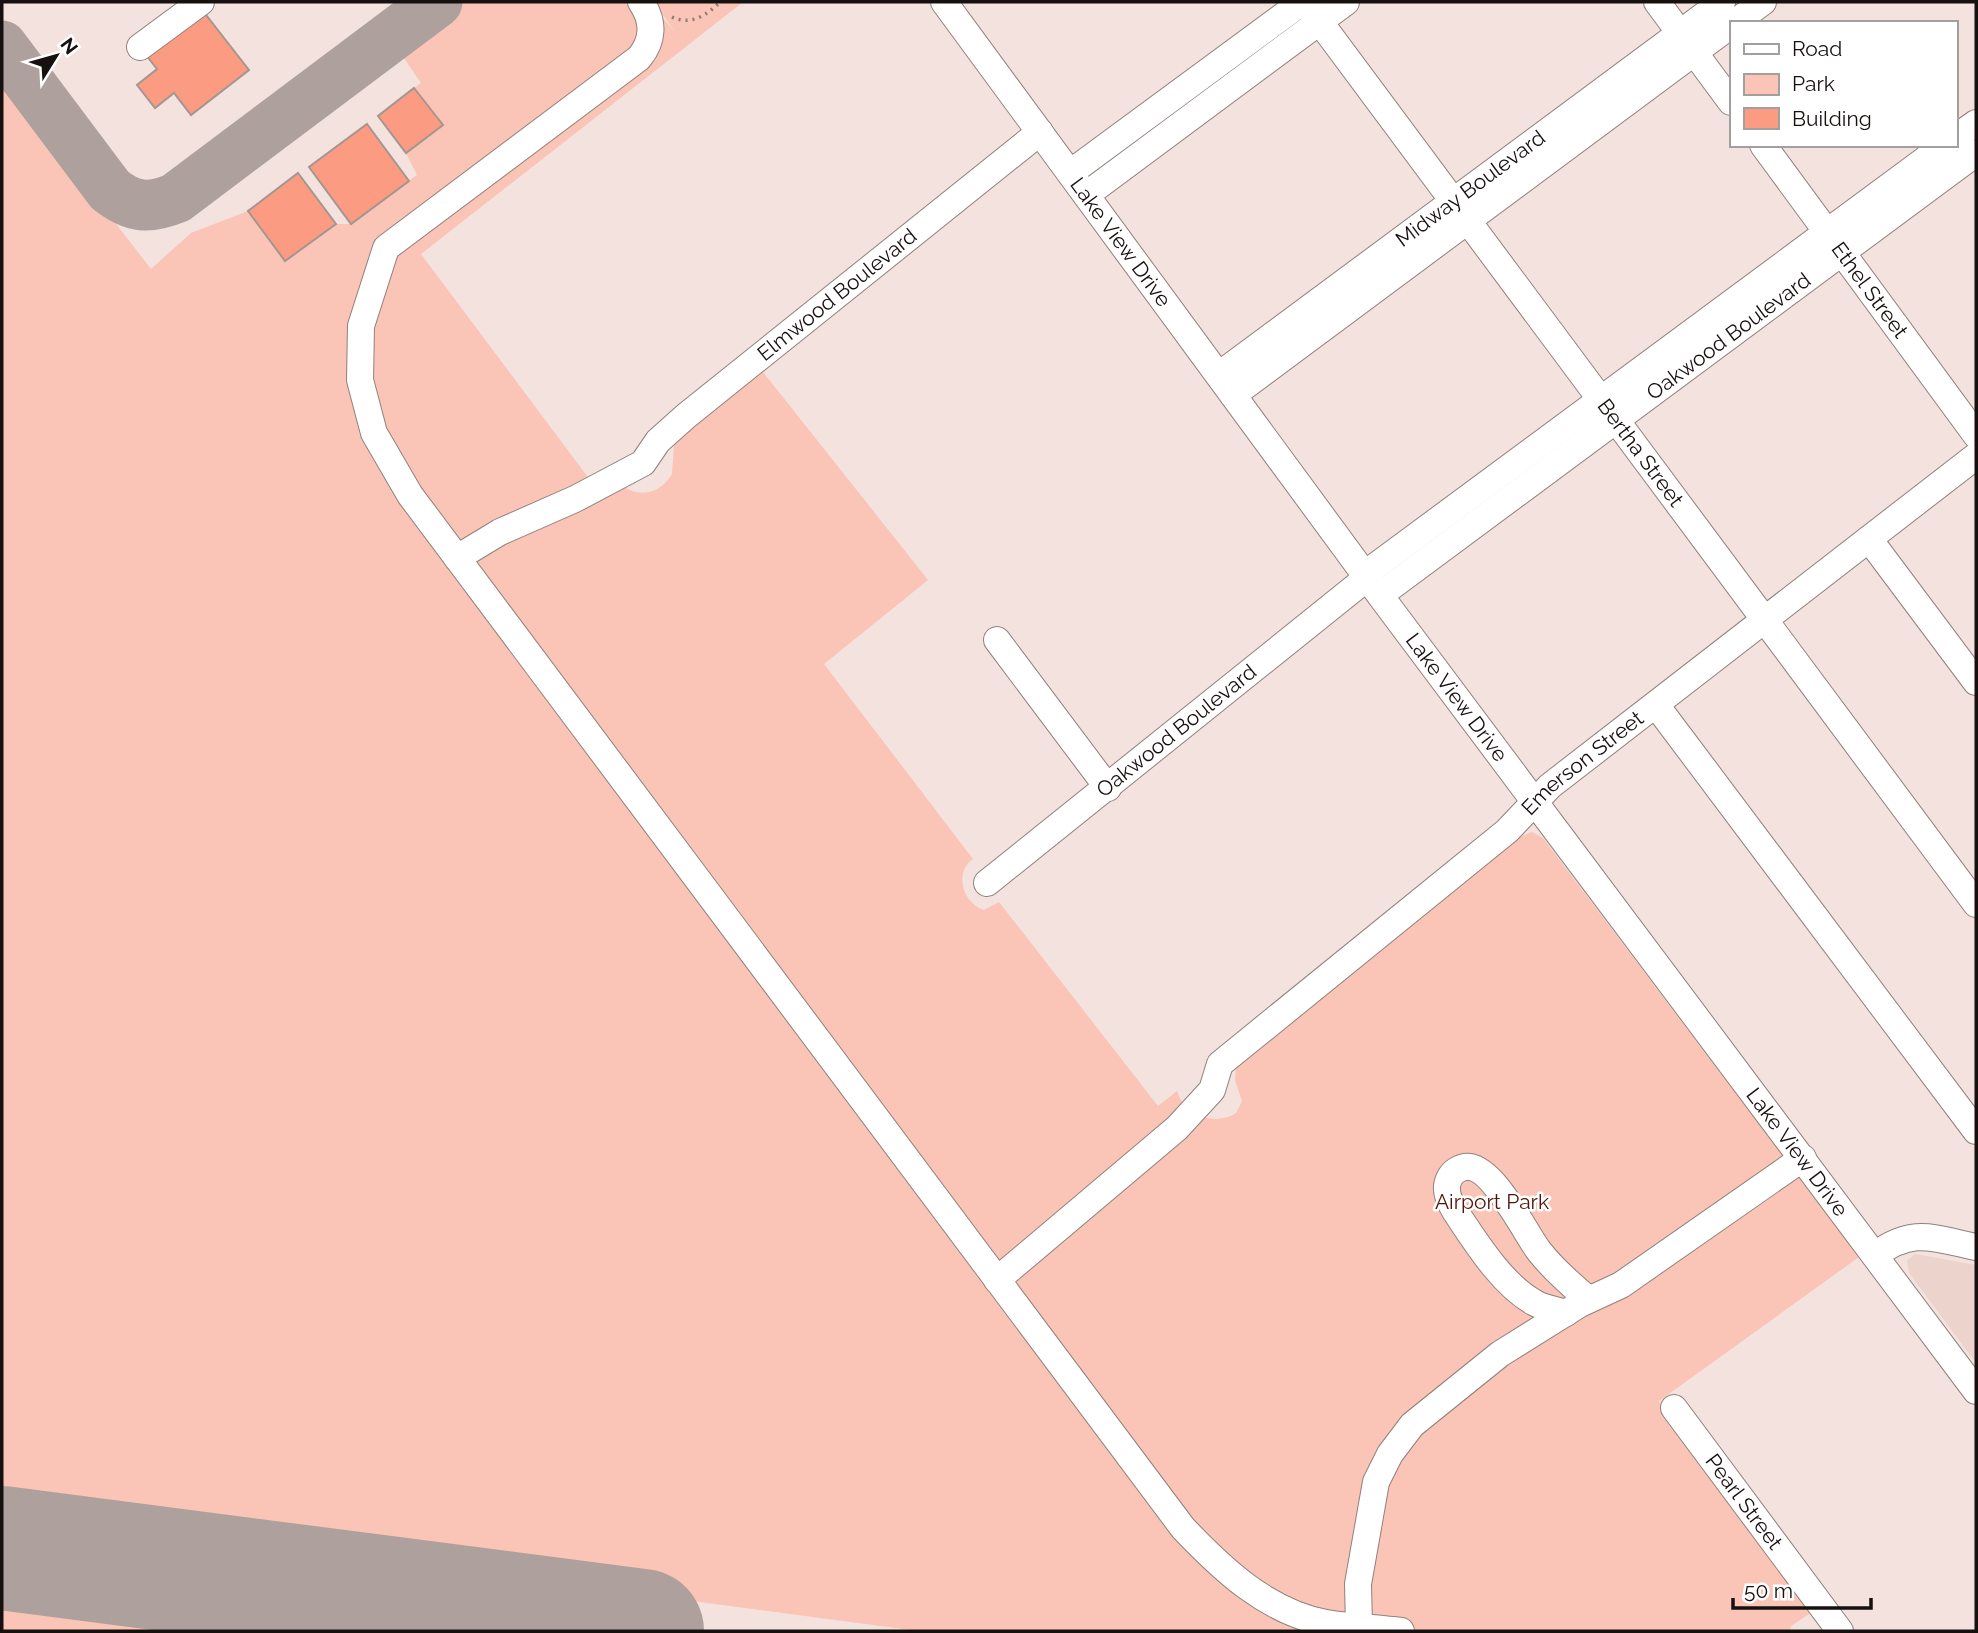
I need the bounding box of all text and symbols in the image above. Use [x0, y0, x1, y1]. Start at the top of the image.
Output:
north arrow [21, 21, 91, 91]
legend [1730, 21, 1957, 147]
text: N [56, 33, 83, 58]
text: Road [1792, 36, 1842, 61]
text: Park [1792, 71, 1835, 96]
text: Building [1792, 106, 1872, 131]
street label: Midway Boulevard [1391, 125, 1550, 252]
street label: Lake View Drive [1065, 172, 1177, 311]
street label: Elmwood Boulevard [752, 223, 921, 366]
street label: Ethel Street [1826, 237, 1913, 343]
street label: Oakwood Boulevard [1641, 267, 1815, 405]
street label: Bertha Street [1593, 394, 1689, 511]
street label: Lake View Drive [1401, 628, 1513, 766]
street label: Oakwood Boulevard [1091, 659, 1261, 802]
street label: Emerson Street [1516, 705, 1648, 820]
street label: Lake View Drive [1741, 1083, 1854, 1221]
park label: Airport Park [1435, 1189, 1549, 1214]
street label: Pearl Street [1701, 1449, 1788, 1554]
scale bar [1733, 1566, 1871, 1610]
text: 50 m [1744, 1578, 1793, 1603]

